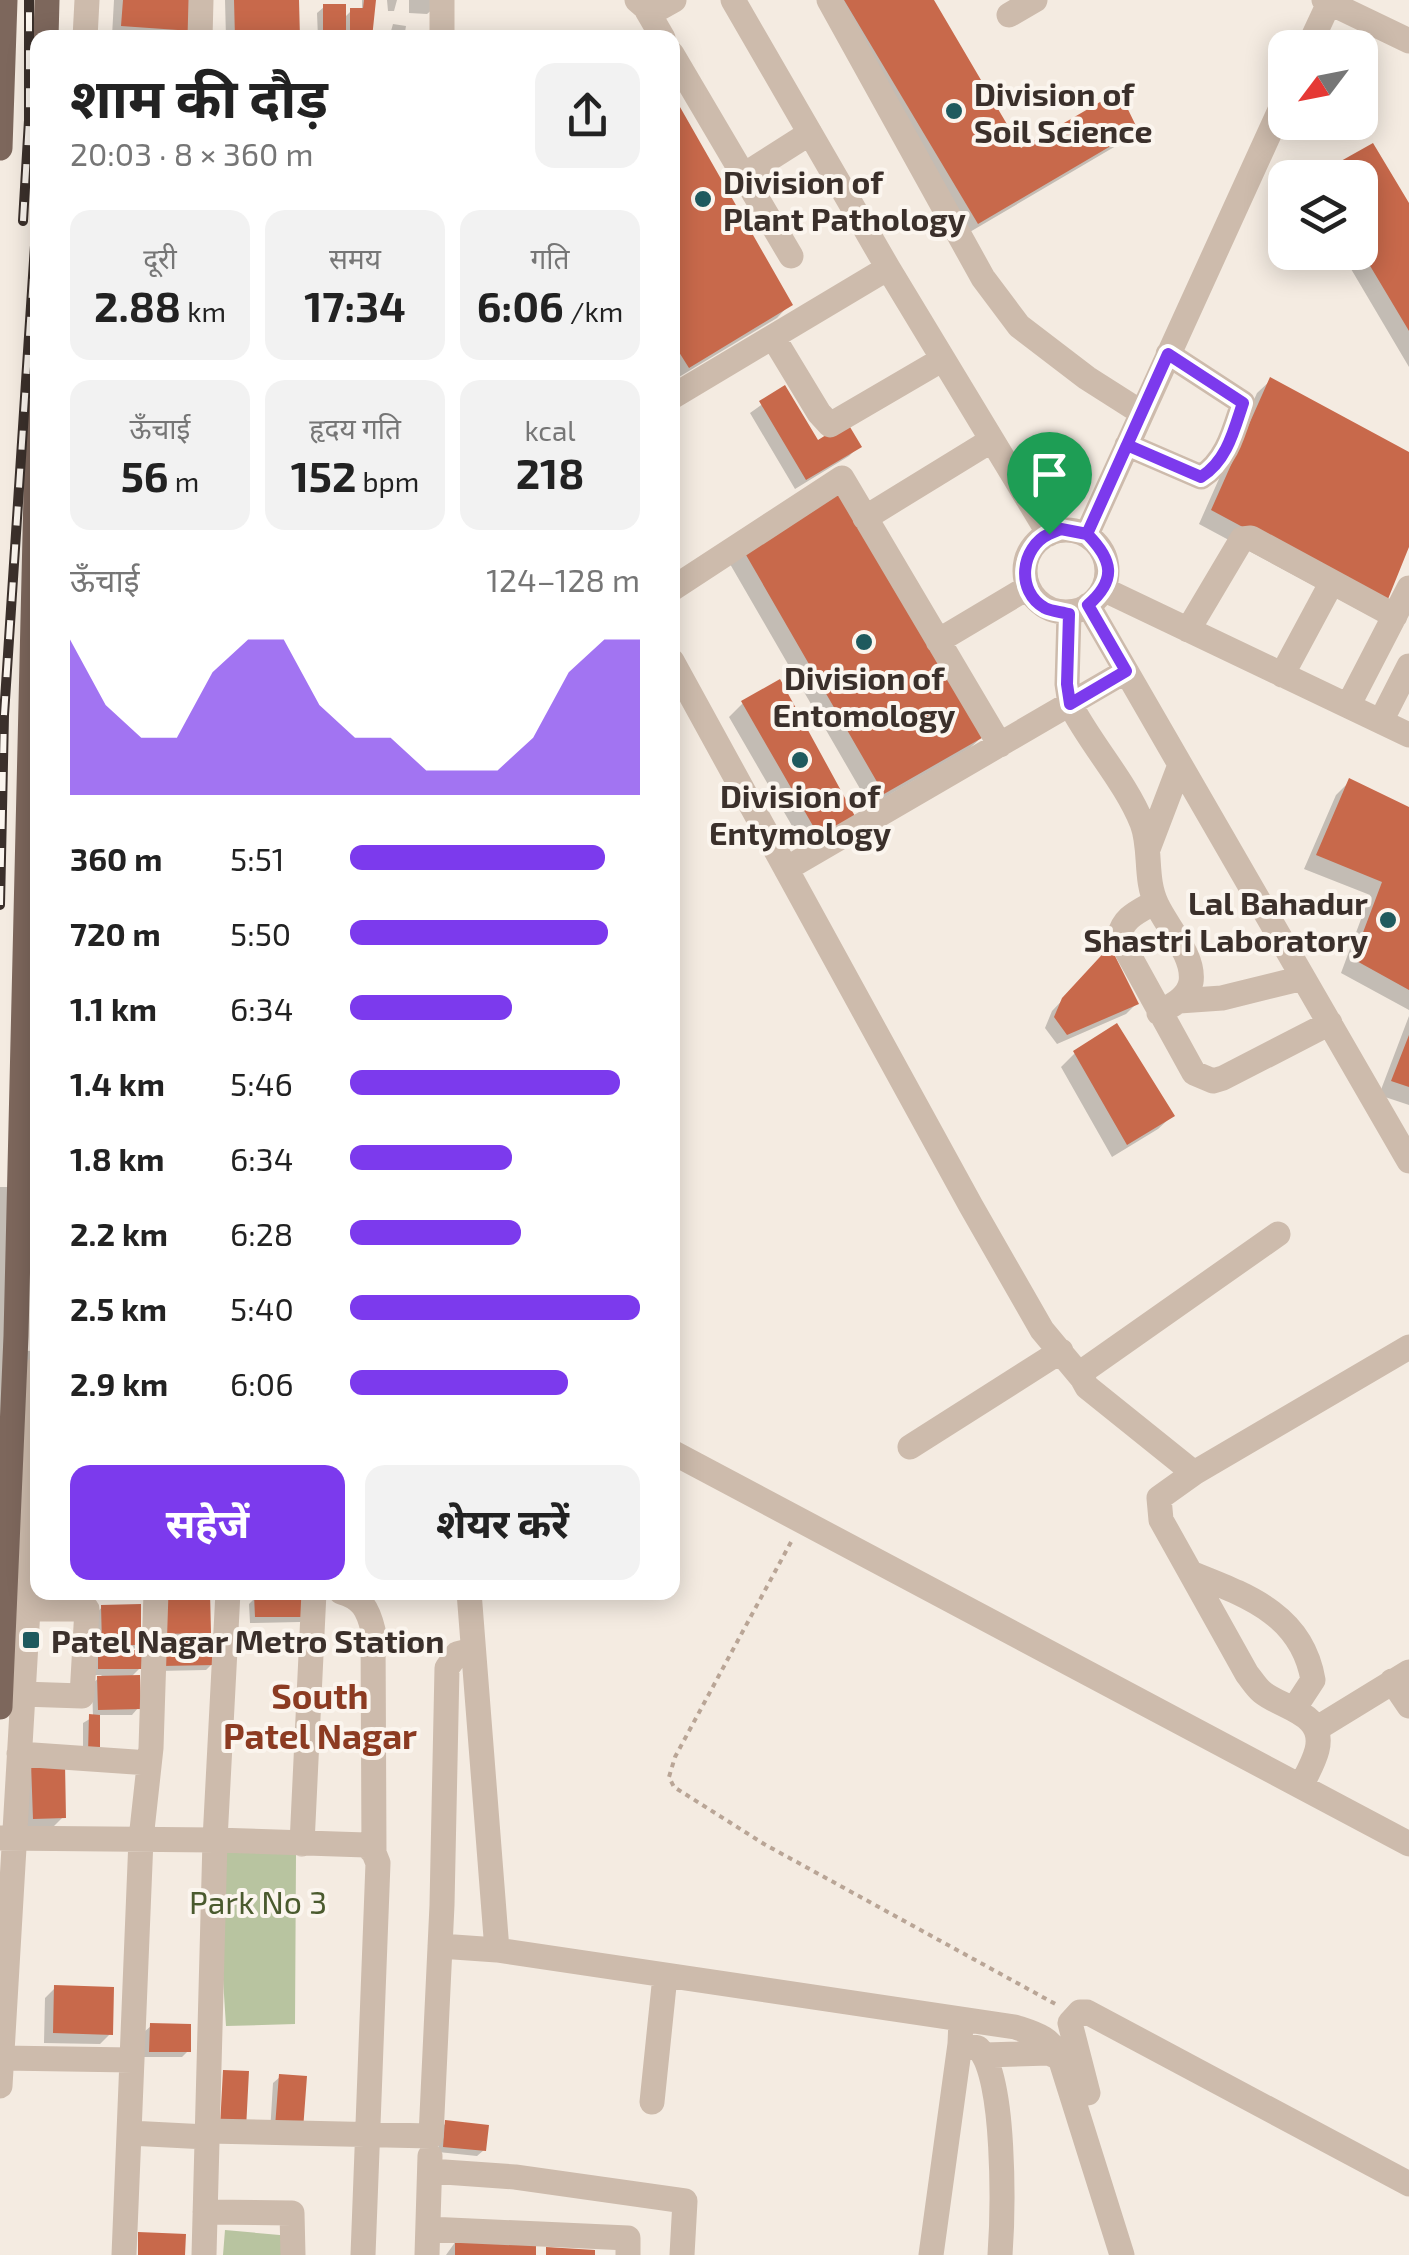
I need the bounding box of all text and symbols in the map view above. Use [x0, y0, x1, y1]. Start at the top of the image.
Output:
north arrow [1268, 30, 1378, 140]
map controls [1268, 30, 1378, 270]
text: शाम की दौड़ [70, 63, 328, 129]
button: share [535, 63, 640, 168]
place label: Division of Soil Science [974, 74, 1152, 149]
marker: Division of Soil Science [943, 100, 965, 122]
text: 20:03 · 8 × 360 m [70, 134, 314, 172]
button: layers [1268, 160, 1378, 270]
place label: Division of Plant Pathology [723, 162, 966, 238]
marker: Division of Plant Pathology [692, 188, 714, 210]
text: दूरी [143, 241, 177, 275]
text: समय [329, 241, 381, 275]
text: गति [531, 241, 569, 275]
text: 2.88 [94, 280, 181, 330]
text: 17:34 [304, 280, 406, 330]
text: 6:06 [477, 280, 564, 330]
text: km [181, 294, 226, 328]
text: /km [564, 294, 623, 328]
text: ऊँचाई [130, 411, 190, 445]
text: हृदय गति [309, 411, 401, 445]
text: kcal [524, 413, 576, 447]
pin [1007, 432, 1092, 535]
text: 218 [516, 447, 584, 497]
icon: arrive [1022, 447, 1077, 502]
text: 56 [121, 450, 169, 500]
text: 152 [291, 450, 356, 500]
text: m [169, 464, 199, 498]
text: bpm [356, 464, 419, 498]
text: ऊँचाई [70, 560, 139, 598]
text: 124–128 m [486, 560, 640, 598]
marker: Division of Entomology [853, 631, 875, 653]
place label: Division of Entomology [773, 658, 955, 734]
marker: Division of Entymology [789, 749, 811, 771]
place label: Division of Entymology [709, 776, 891, 852]
text: 360 m [70, 839, 162, 877]
text: 5:51 [230, 839, 285, 877]
place label: Lal Bahadur Shastri Laboratory [1083, 883, 1368, 959]
marker: Lal Bahadur Shastri Laboratory [1377, 909, 1399, 931]
text: 720 m [70, 914, 161, 952]
text: 5:50 [230, 914, 291, 952]
text: 1.1 km [70, 989, 157, 1027]
text: 6:34 [230, 989, 293, 1027]
text: 1.4 km [70, 1064, 165, 1102]
text: 5:46 [230, 1064, 293, 1102]
text: 1.8 km [70, 1139, 165, 1177]
text: 6:34 [230, 1139, 293, 1177]
text: 2.2 km [70, 1214, 168, 1252]
text: 6:28 [230, 1214, 293, 1252]
text: 2.5 km [70, 1289, 167, 1327]
text: 5:40 [230, 1289, 294, 1327]
text: 2.9 km [70, 1364, 168, 1402]
text: 6:06 [230, 1364, 293, 1402]
button: सहेजें [70, 1465, 345, 1580]
button: शेयर करें [365, 1465, 640, 1580]
place label: Patel Nagar Metro Station [51, 1621, 444, 1659]
marker: Patel Nagar Metro Station [20, 1629, 42, 1651]
district label: South Patel Nagar [223, 1674, 417, 1756]
park label: Park No 3 [189, 1882, 327, 1920]

